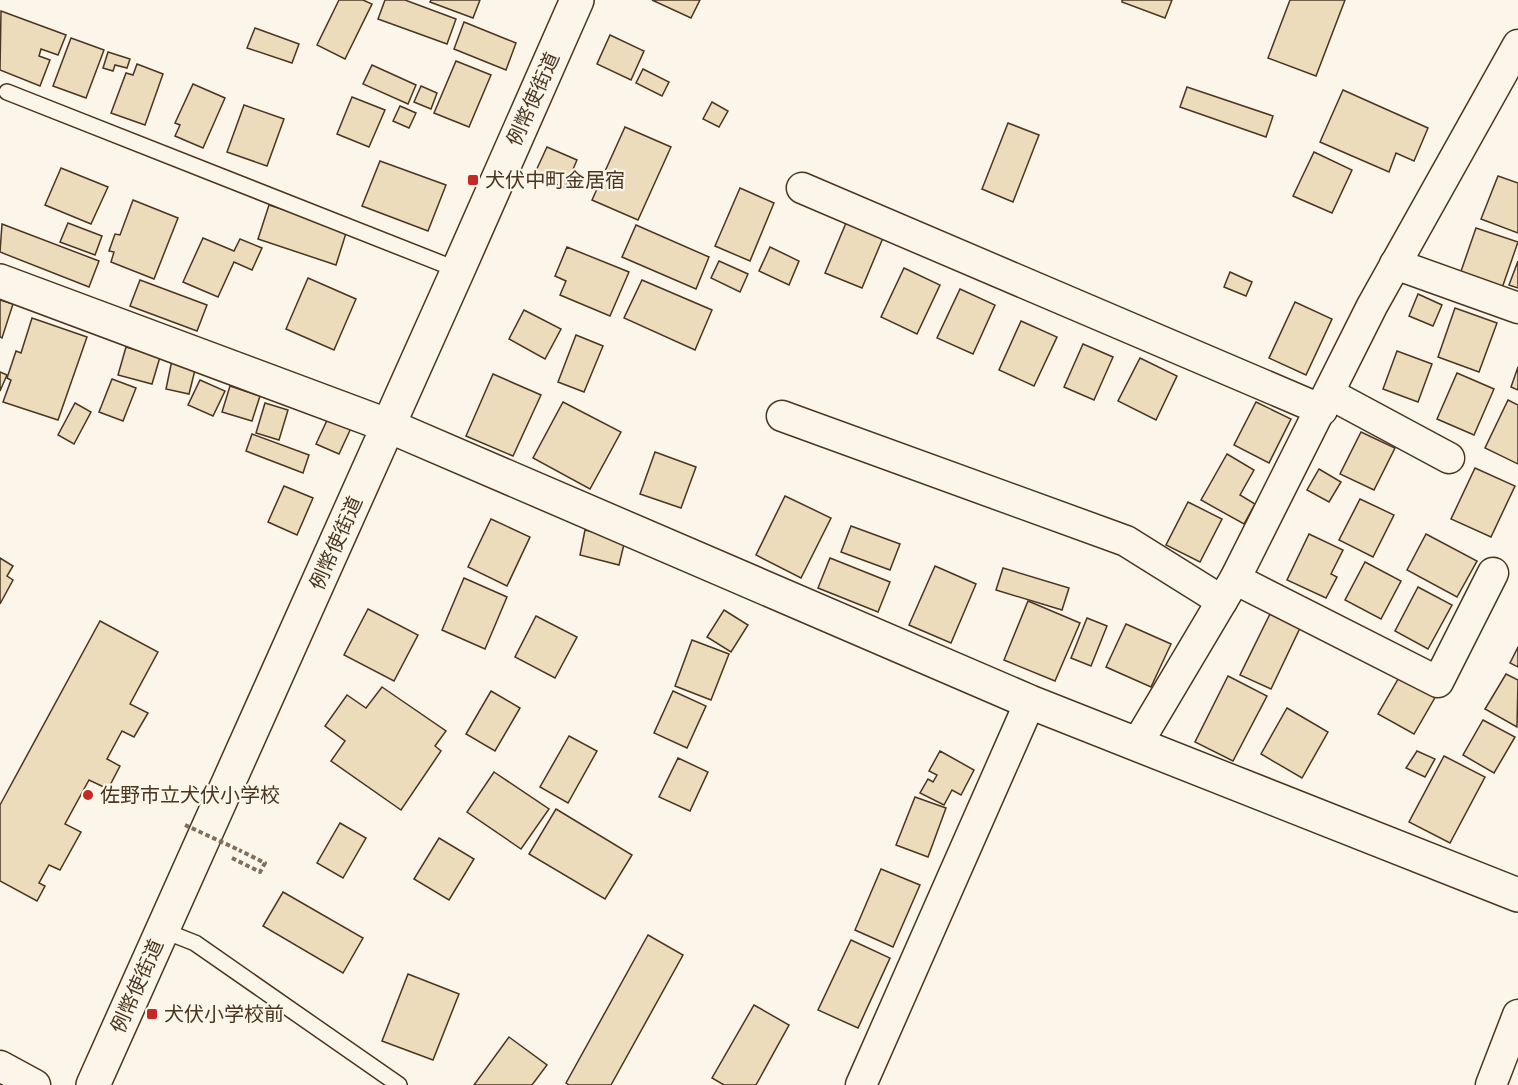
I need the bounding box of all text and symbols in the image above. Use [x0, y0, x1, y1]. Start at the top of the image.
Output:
street label: 例幣使街道 [501, 48, 565, 150]
place label: 犬伏中町金居宿 [485, 167, 625, 193]
marker: 犬伏中町金居宿 [466, 173, 480, 187]
street label: 例幣使街道 [304, 492, 368, 594]
place label: 佐野市立犬伏小学校 [100, 782, 280, 808]
marker: 佐野市立犬伏小学校 [81, 788, 95, 802]
street label: 例幣使街道 [105, 935, 169, 1037]
place label: 犬伏小学校前 [164, 1001, 284, 1027]
marker: 犬伏小学校前 [145, 1007, 159, 1021]

